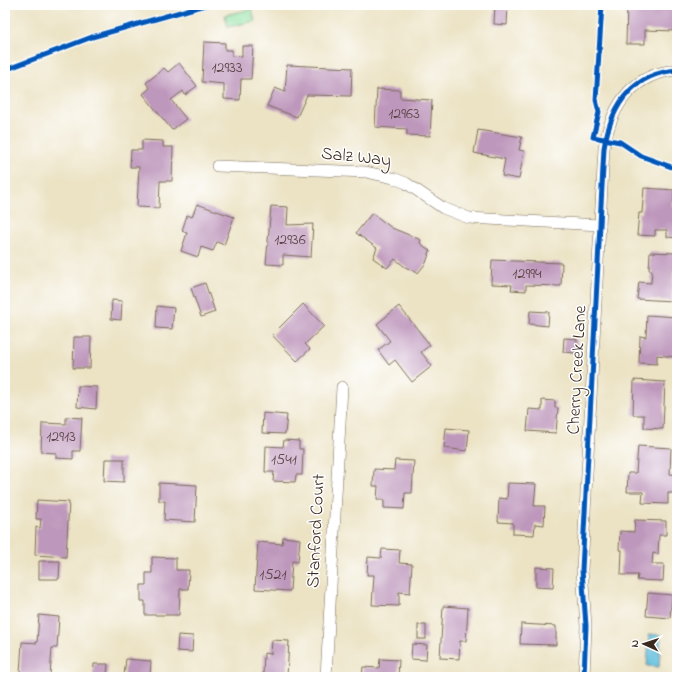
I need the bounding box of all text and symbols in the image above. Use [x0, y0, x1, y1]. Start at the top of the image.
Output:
house number: 12933 [211, 56, 243, 80]
house number: 12963 [388, 102, 420, 126]
street label: Salz Way [320, 141, 392, 175]
house number: 12936 [274, 228, 306, 252]
house number: 12994 [512, 262, 542, 286]
street label: Cherry Creek Lane [562, 304, 594, 435]
house number: 12913 [46, 425, 76, 449]
house number: 1541 [271, 448, 297, 472]
street label: Stanford Court [301, 473, 333, 589]
house number: 1521 [259, 563, 287, 587]
north arrow [624, 624, 664, 664]
text: N [627, 639, 643, 648]

